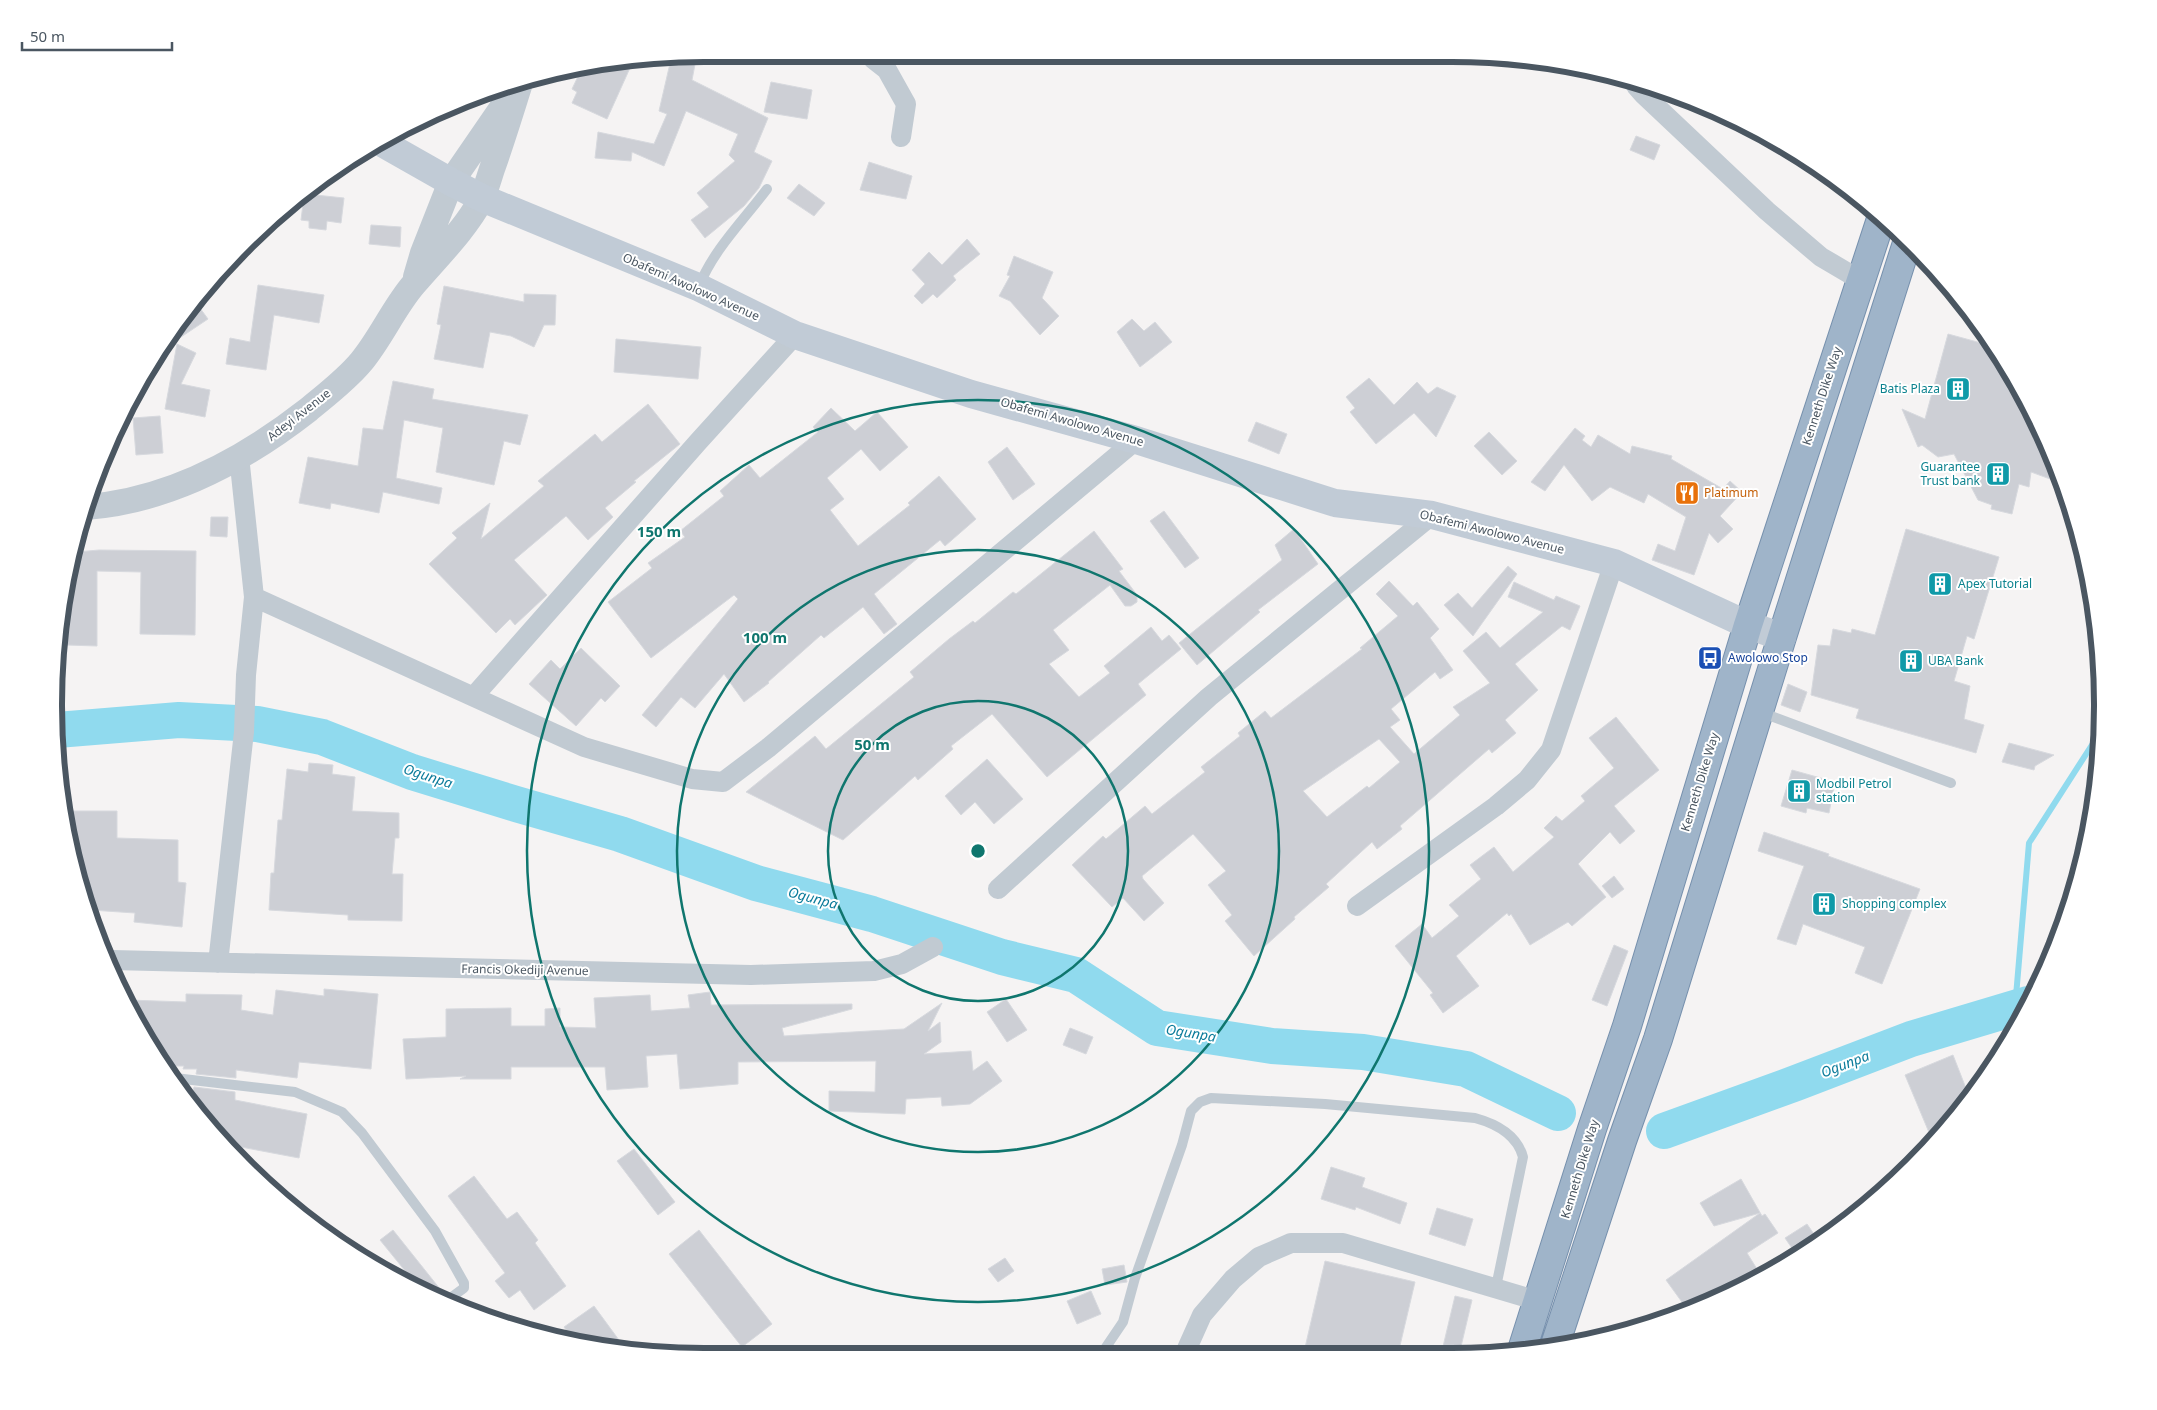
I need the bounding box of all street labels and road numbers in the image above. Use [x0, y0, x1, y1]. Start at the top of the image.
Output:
street label: Obafemi Awolowo Avenue [620, 249, 763, 325]
street label: Kenneth Dike Way [1798, 344, 1846, 447]
street label: Adeyi Avenue [263, 384, 334, 445]
street label: Obafemi Awolowo Avenue [999, 393, 1146, 450]
street label: Obafemi Awolowo Avenue [1418, 505, 1566, 558]
street label: Kenneth Dike Way [1676, 729, 1723, 833]
street label: Francis Okediji Avenue [461, 960, 589, 979]
street label: Kenneth Dike Way [1556, 1116, 1603, 1220]

